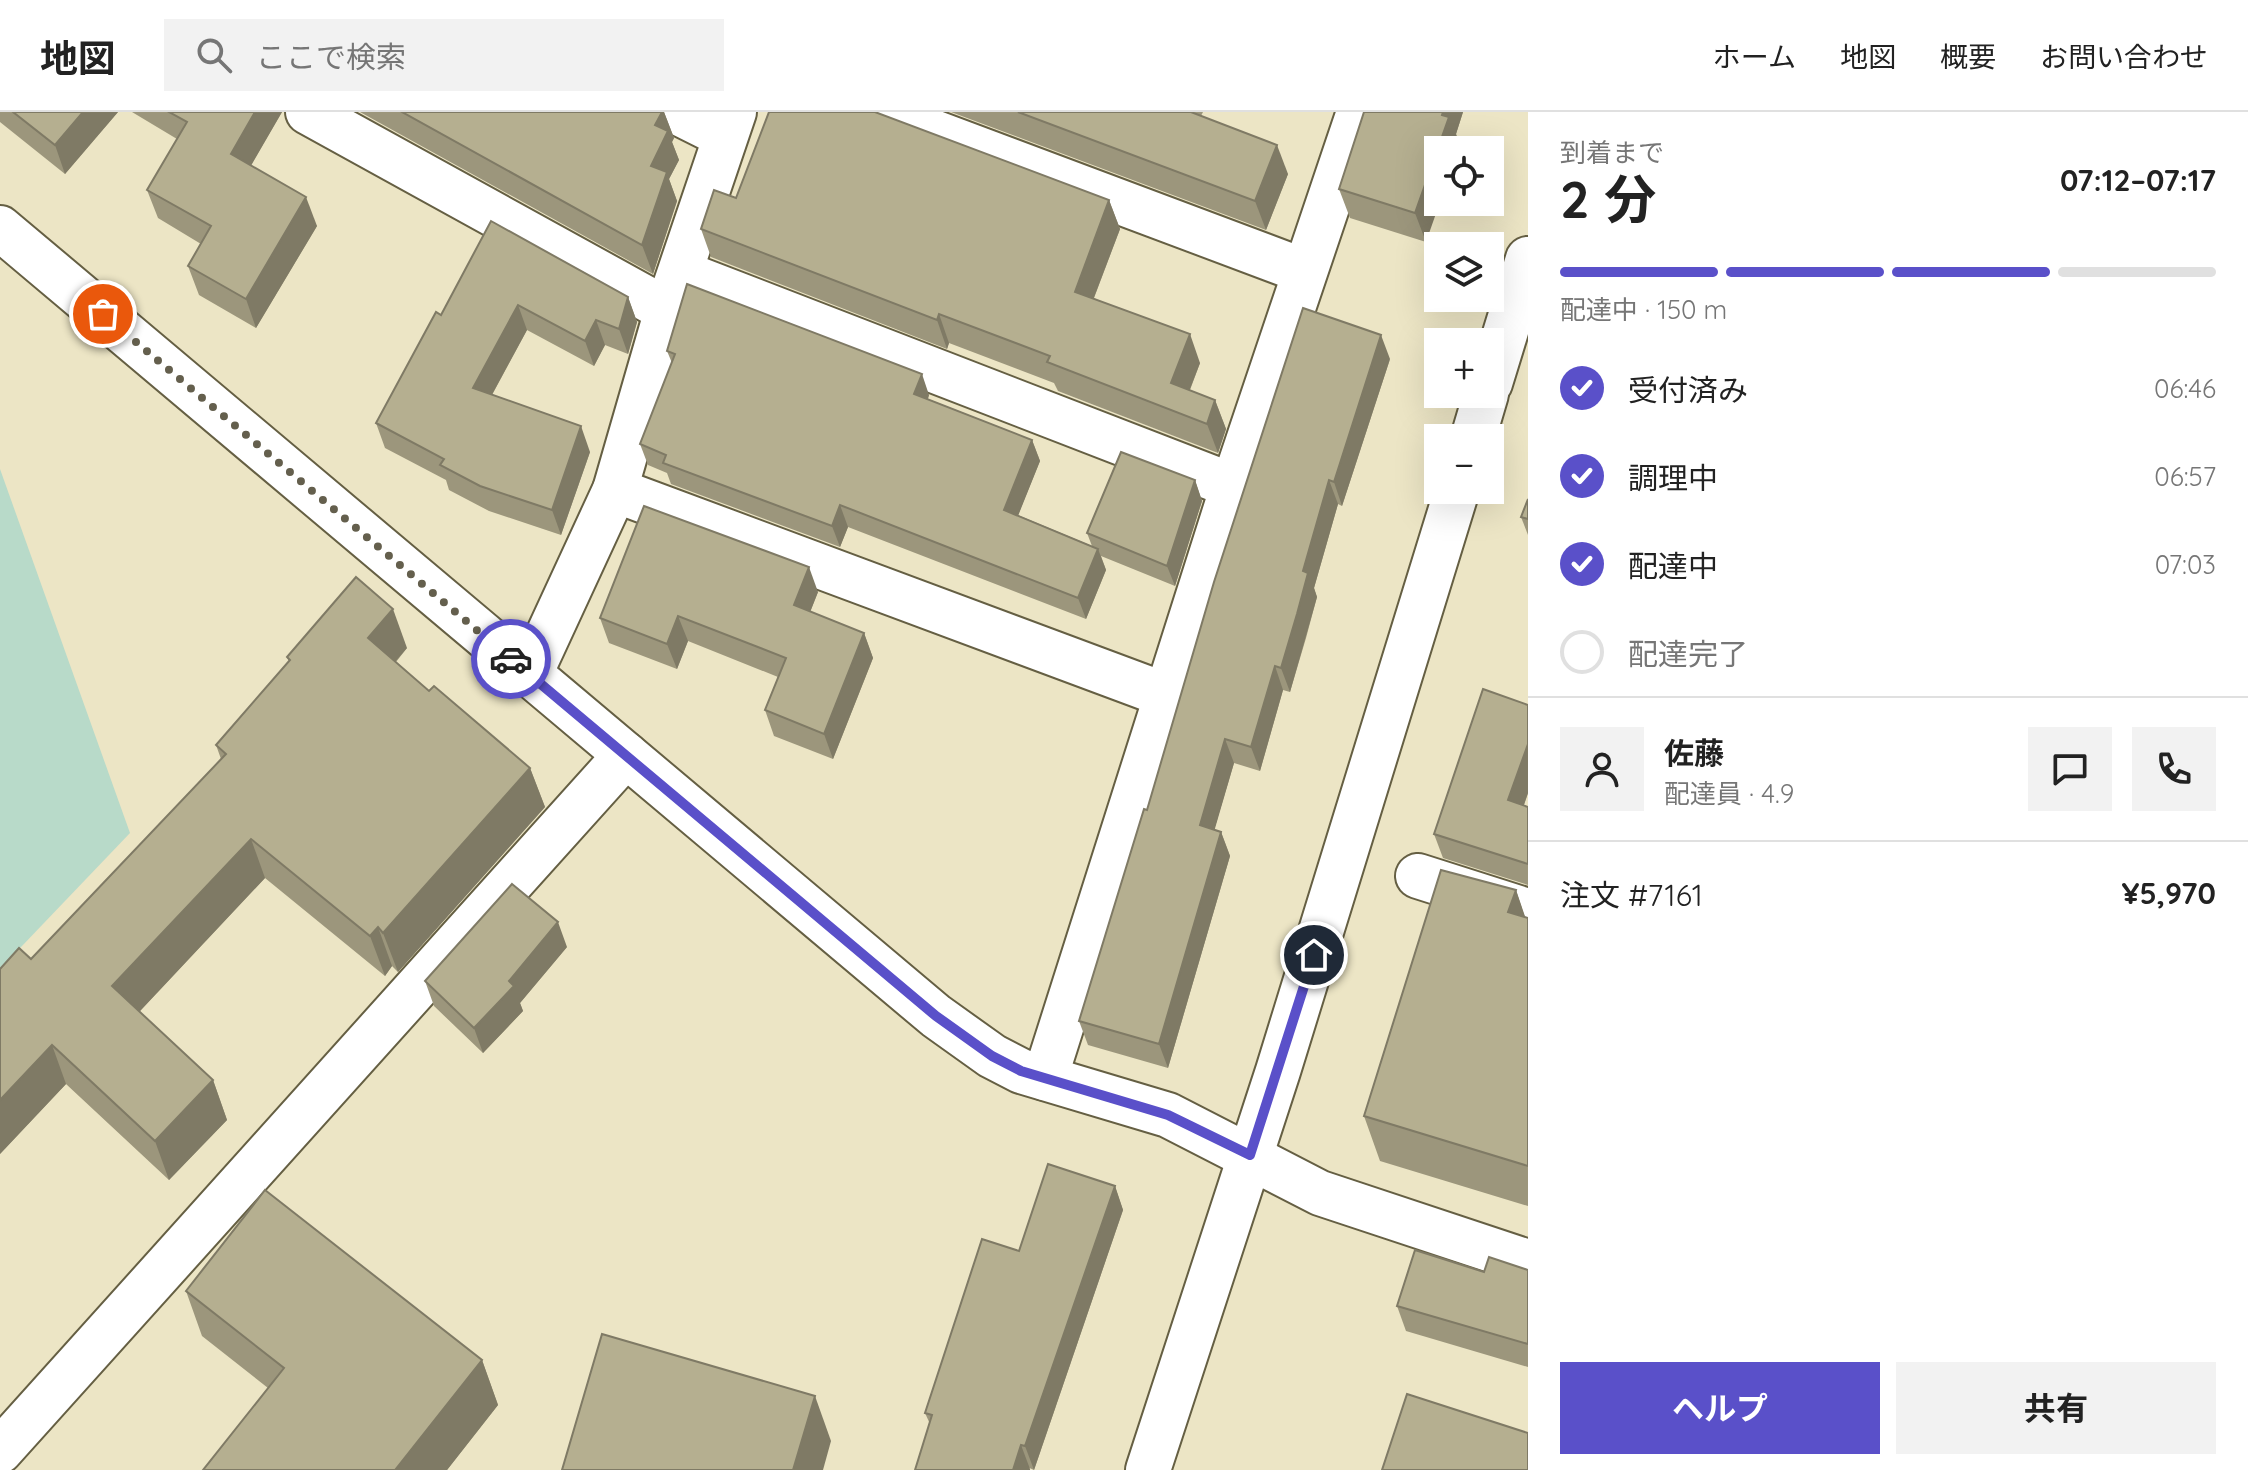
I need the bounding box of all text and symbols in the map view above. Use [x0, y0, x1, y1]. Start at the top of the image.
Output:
search box [164, 19, 724, 91]
icon: search [192, 33, 236, 77]
text: 地図 [40, 34, 116, 82]
text: ここで検索 [256, 38, 406, 76]
text: ホーム [1713, 39, 1796, 74]
text: 地図 [1840, 39, 1896, 74]
text: 概要 [1940, 39, 1996, 74]
text: お問い合わせ [2040, 39, 2208, 74]
map controls [1424, 136, 1504, 504]
button: locate [1424, 136, 1504, 216]
text: 到着まで [1560, 136, 1664, 169]
text: 07:12–07:17 [2060, 161, 2216, 199]
text: 2 分 [1560, 166, 1656, 231]
button: layers [1424, 232, 1504, 312]
pin [69, 280, 137, 348]
icon: bag [81, 292, 125, 336]
text: 配達中 · 150 m [1560, 293, 1727, 326]
button: + [1424, 328, 1504, 408]
icon: check [1560, 366, 1604, 410]
text: 受付済み [1628, 371, 1748, 409]
text: 06:46 [2154, 372, 2216, 405]
button: − [1424, 424, 1504, 504]
icon: check [1560, 454, 1604, 498]
text: 調理中 [1628, 459, 1718, 497]
text: 06:57 [2154, 460, 2216, 493]
icon: check [1560, 542, 1604, 586]
text: 配達中 [1628, 547, 1718, 585]
text: 07:03 [2155, 548, 2216, 581]
courier [471, 619, 551, 699]
text: 配達完了 [1628, 635, 1748, 673]
icon: car [489, 637, 533, 681]
button: person [1560, 727, 1644, 811]
button: chat [2028, 727, 2112, 811]
button: phone [2132, 727, 2216, 811]
text: 佐藤 [1664, 734, 1724, 772]
text: 配達員 · 4.9 [1664, 777, 1794, 810]
text: ¥5,970 [2122, 874, 2216, 912]
text: 注文 #7161 [1560, 876, 1703, 914]
pin [1280, 921, 1348, 989]
icon: home [1292, 933, 1336, 977]
button: ヘルプ [1560, 1362, 1880, 1454]
button: 共有 [1896, 1362, 2216, 1454]

